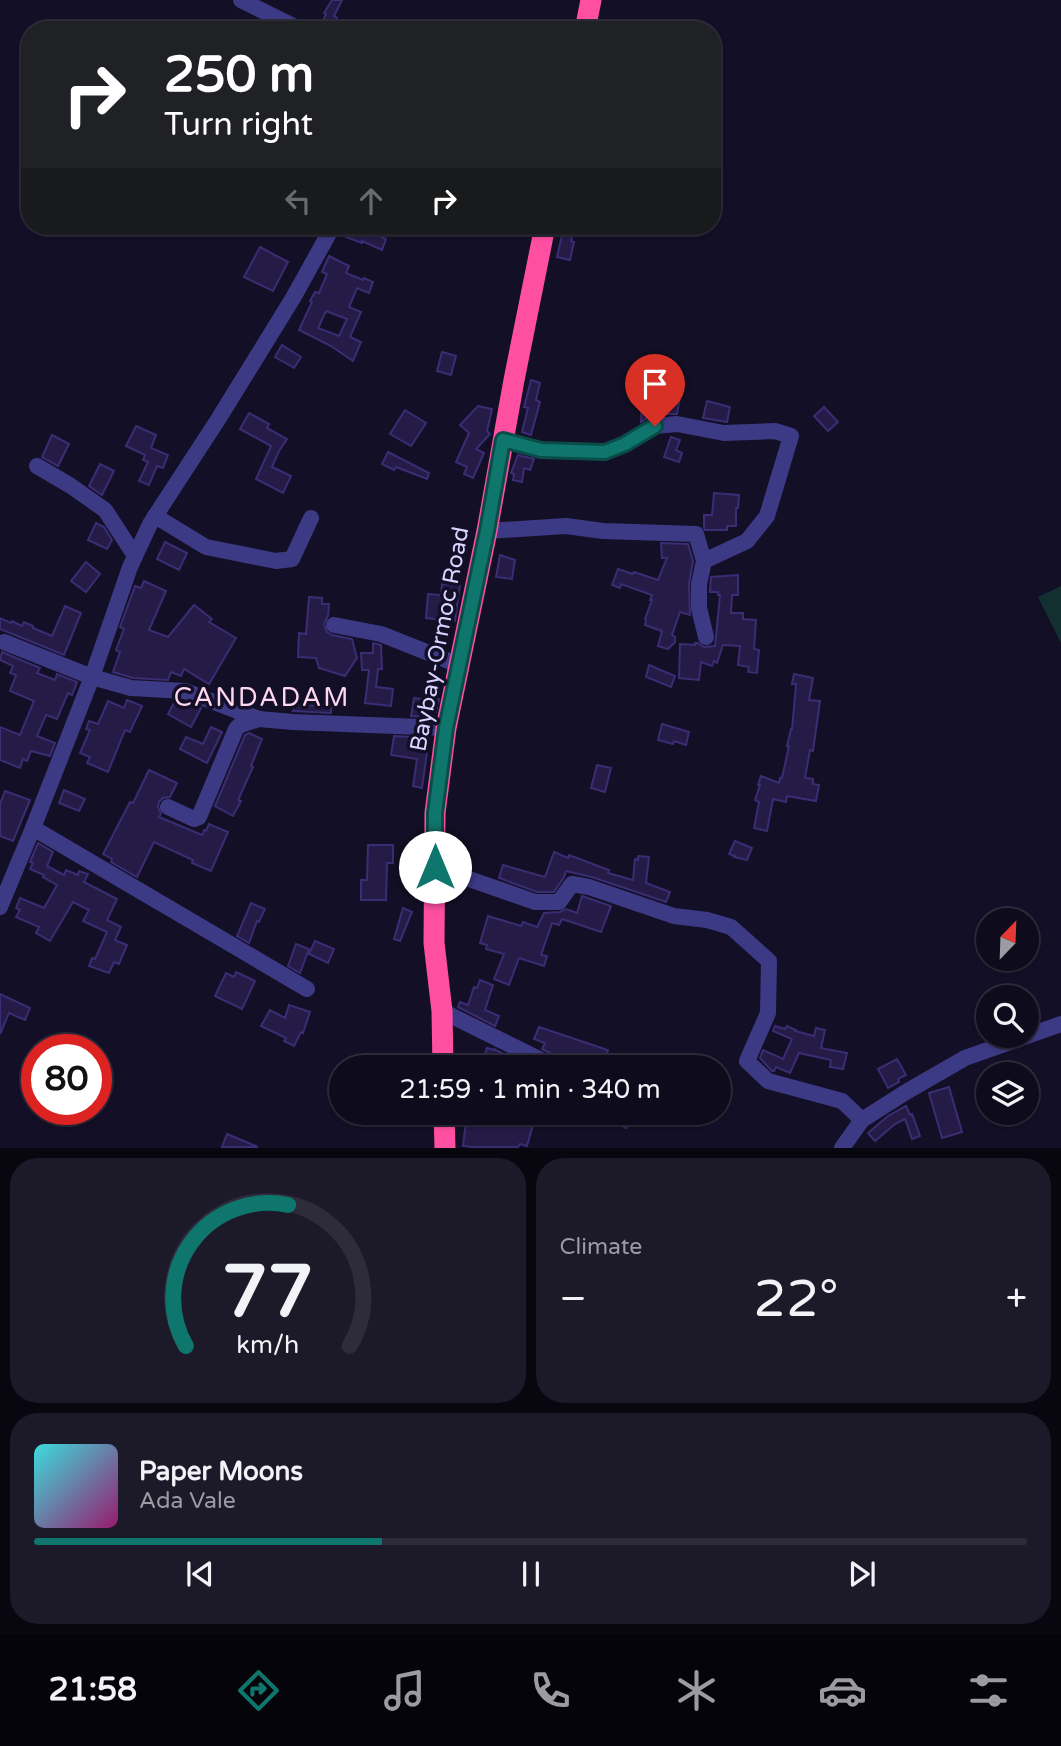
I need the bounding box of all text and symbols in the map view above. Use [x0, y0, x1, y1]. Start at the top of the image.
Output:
text: 250 m [164, 46, 314, 105]
icon: right [49, 49, 140, 140]
text: Turn right [164, 106, 313, 144]
icon: left [279, 182, 317, 220]
icon: ahead [352, 182, 390, 220]
icon: right [425, 182, 463, 220]
pin [625, 354, 685, 426]
icon: arrive [636, 365, 674, 403]
street label: Baybay-Ormoc Road [404, 525, 475, 754]
district label: CANDADAM [174, 682, 350, 713]
position arrow [398, 830, 472, 904]
north arrow [976, 908, 1040, 971]
map controls [976, 908, 1039, 1125]
button: search [976, 985, 1039, 1048]
speed limit sign: 80 [21, 1034, 112, 1125]
button: layers [976, 1062, 1039, 1125]
text: 21:59 · 1 min · 340 m [399, 1074, 661, 1105]
text: Climate [560, 1233, 642, 1261]
text: 77 [222, 1250, 313, 1338]
text: 22° [754, 1268, 839, 1331]
text: − [560, 1276, 587, 1322]
text: + [1006, 1276, 1027, 1322]
text: km/h [236, 1330, 299, 1360]
text: Paper Moons [139, 1456, 303, 1487]
text: Ada Vale [139, 1487, 236, 1515]
icon: previous [181, 1555, 219, 1593]
icon: pause [512, 1555, 550, 1593]
icon: next [843, 1555, 881, 1593]
icon: directions [234, 1666, 283, 1715]
icon: music [380, 1666, 429, 1715]
icon: phone [526, 1666, 575, 1715]
icon: climate [672, 1666, 721, 1715]
icon: car [818, 1666, 867, 1715]
icon: filters [964, 1666, 1013, 1715]
text: 21:58 [48, 1671, 137, 1709]

